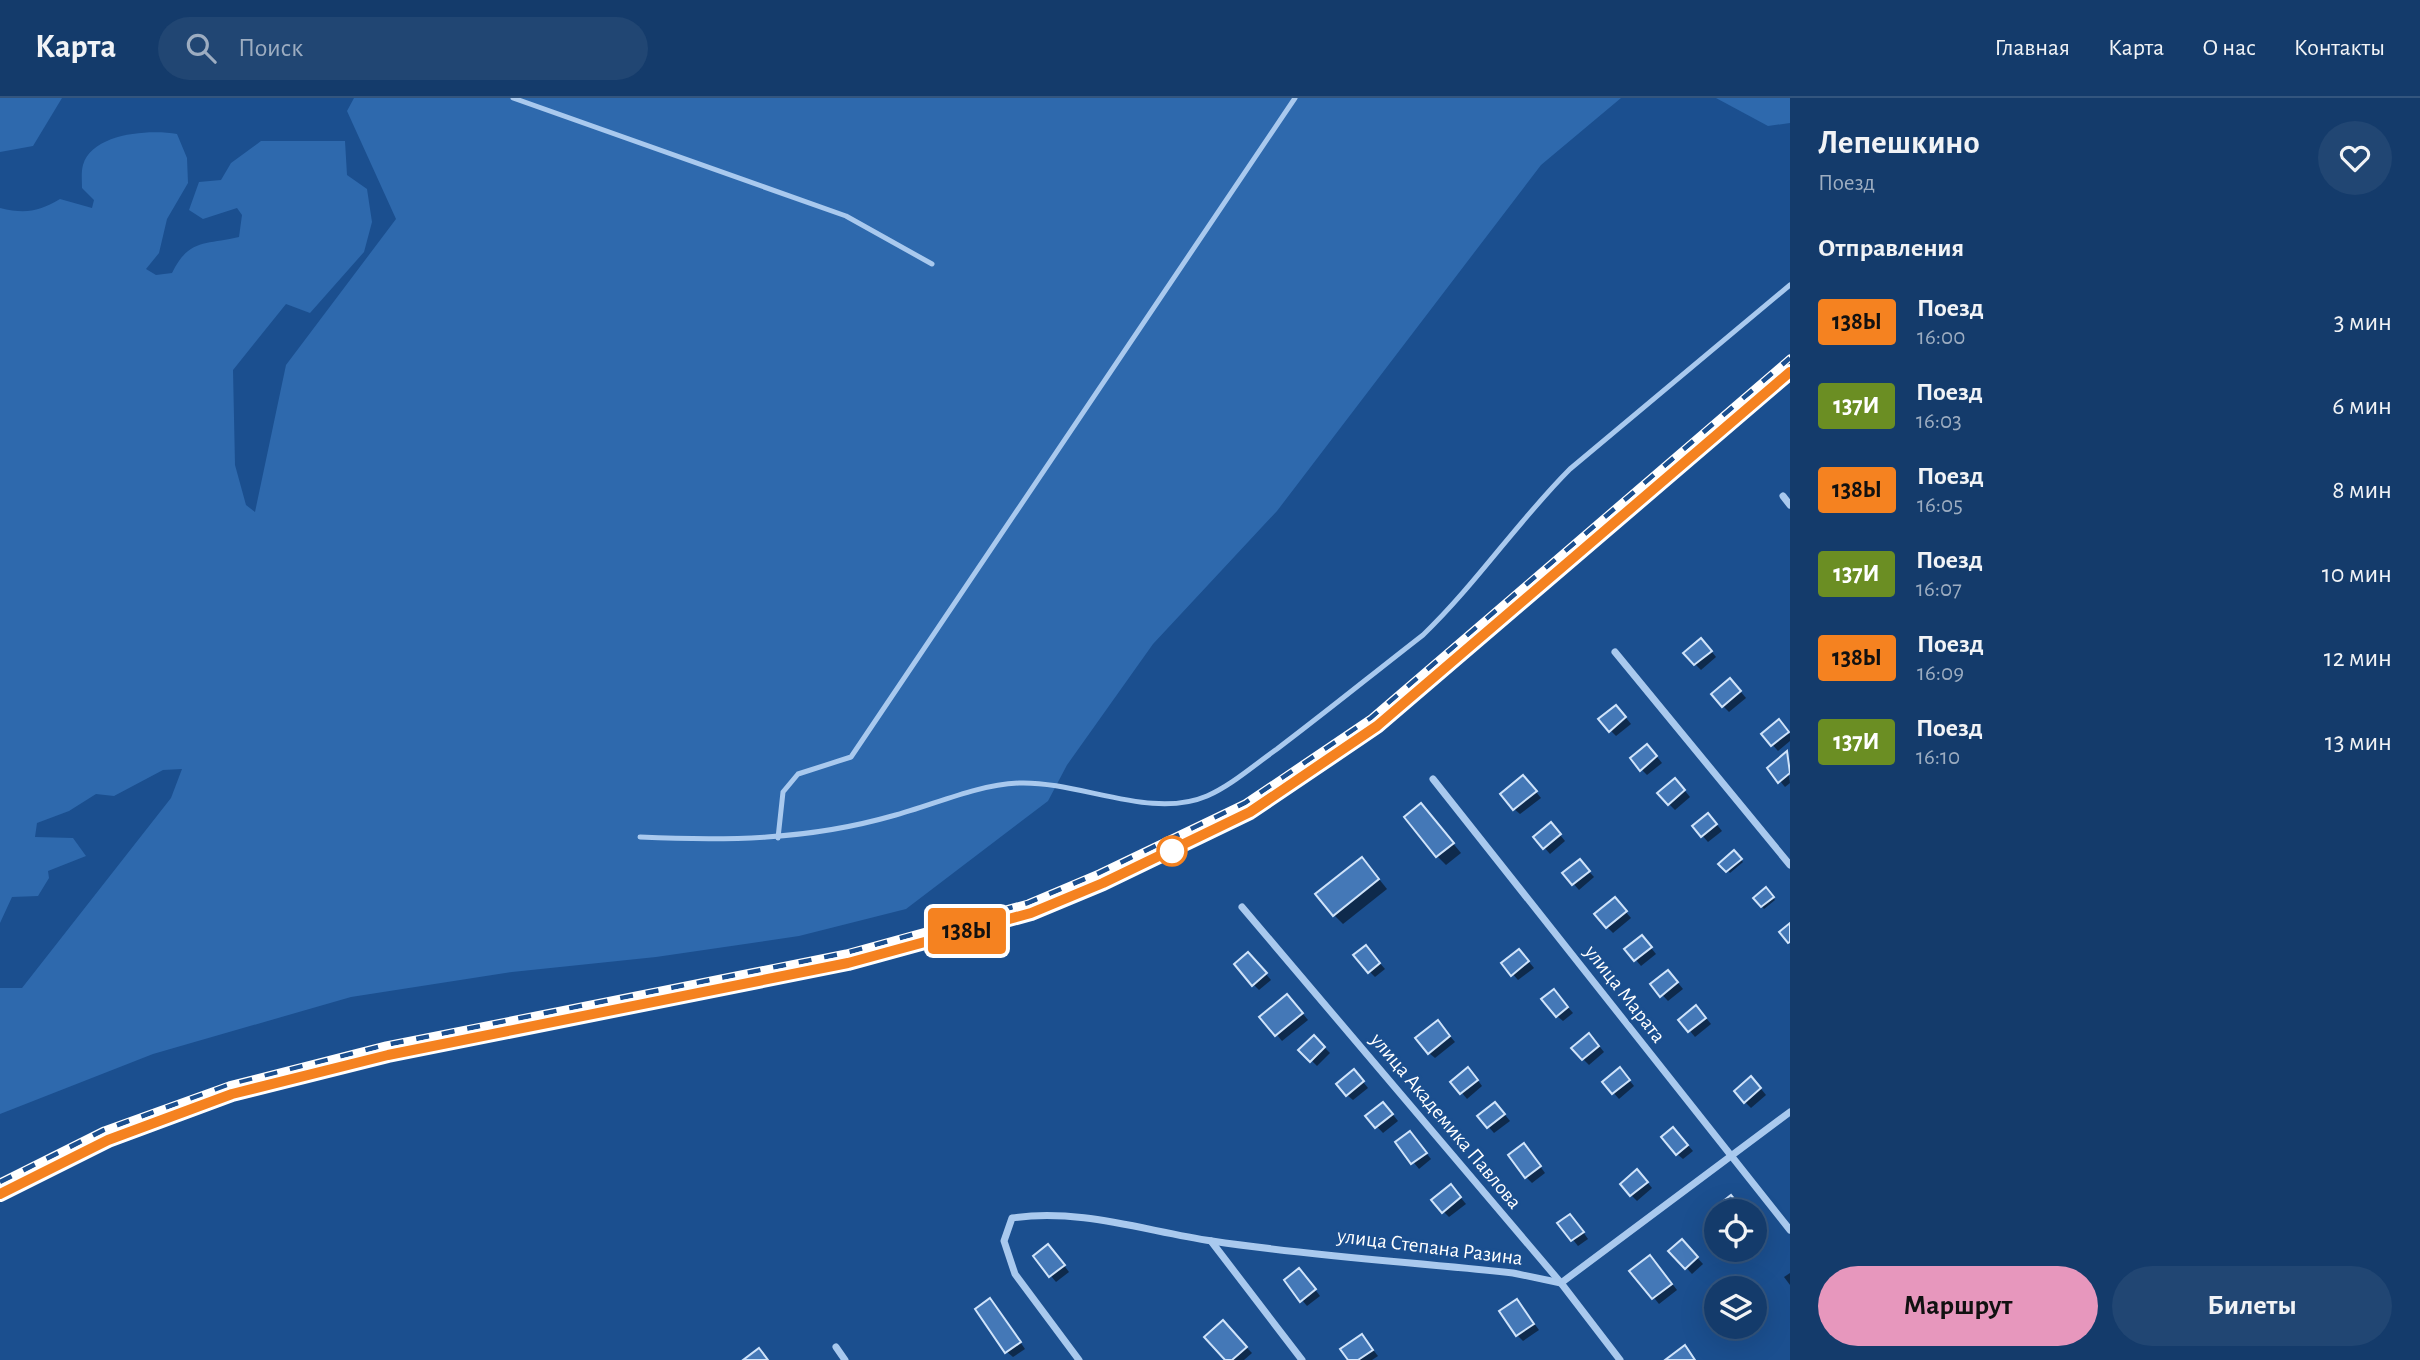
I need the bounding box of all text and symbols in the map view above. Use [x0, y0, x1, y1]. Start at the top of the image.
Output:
search box [158, 17, 648, 80]
icon: search [182, 29, 220, 67]
text: Карта [35, 31, 116, 64]
text: Поиск [238, 35, 303, 61]
text: Главная [1995, 36, 2070, 60]
text: Карта [2108, 36, 2164, 60]
text: О нас [2202, 36, 2256, 60]
text: Контакты [2294, 36, 2385, 60]
button: heart [2318, 121, 2392, 195]
text: Лепешкино [1818, 127, 1980, 160]
text: Поезд [1818, 172, 1875, 195]
text: Отправления [1818, 235, 1964, 261]
text: Поезд [1917, 295, 1984, 321]
text: 3 мин [2334, 309, 2392, 335]
text: 138Ы [1832, 310, 1882, 334]
text: 16:00 [1917, 326, 1965, 349]
text: Поезд [1916, 379, 1983, 405]
text: 6 мин [2332, 393, 2392, 419]
text: 137И [1833, 394, 1880, 418]
text: 16:03 [1916, 410, 1962, 433]
text: Поезд [1917, 463, 1984, 489]
text: 8 мин [2332, 477, 2392, 503]
text: 138Ы [1832, 478, 1882, 502]
text: 16:05 [1917, 494, 1963, 517]
text: Поезд [1916, 547, 1983, 573]
text: 10 мин [2322, 561, 2392, 587]
text: 137И [1833, 562, 1880, 586]
text: 16:07 [1916, 578, 1962, 601]
text: Поезд [1917, 631, 1984, 657]
text: 12 мин [2324, 645, 2392, 671]
text: 138Ы [1832, 646, 1882, 670]
text: 16:09 [1917, 662, 1964, 685]
text: Поезд [1916, 715, 1983, 741]
text: 13 мин [2325, 729, 2392, 755]
text: 137И [1833, 730, 1880, 754]
text: 16:10 [1916, 746, 1960, 769]
unlabelled marker [1157, 836, 1187, 866]
line badge: 138Ы [918, 908, 1016, 954]
text: 138Ы [942, 919, 992, 943]
street label: улица Марата [1580, 941, 1670, 1047]
street label: улица Академика Павлова [1366, 1028, 1526, 1213]
map controls [1704, 1199, 1767, 1339]
button: locate [1704, 1199, 1767, 1262]
street label: улица Степана Разина [1335, 1225, 1524, 1269]
button: Маршрут [1818, 1266, 2098, 1346]
button: Билеты [2112, 1266, 2392, 1346]
button: layers [1704, 1276, 1767, 1339]

